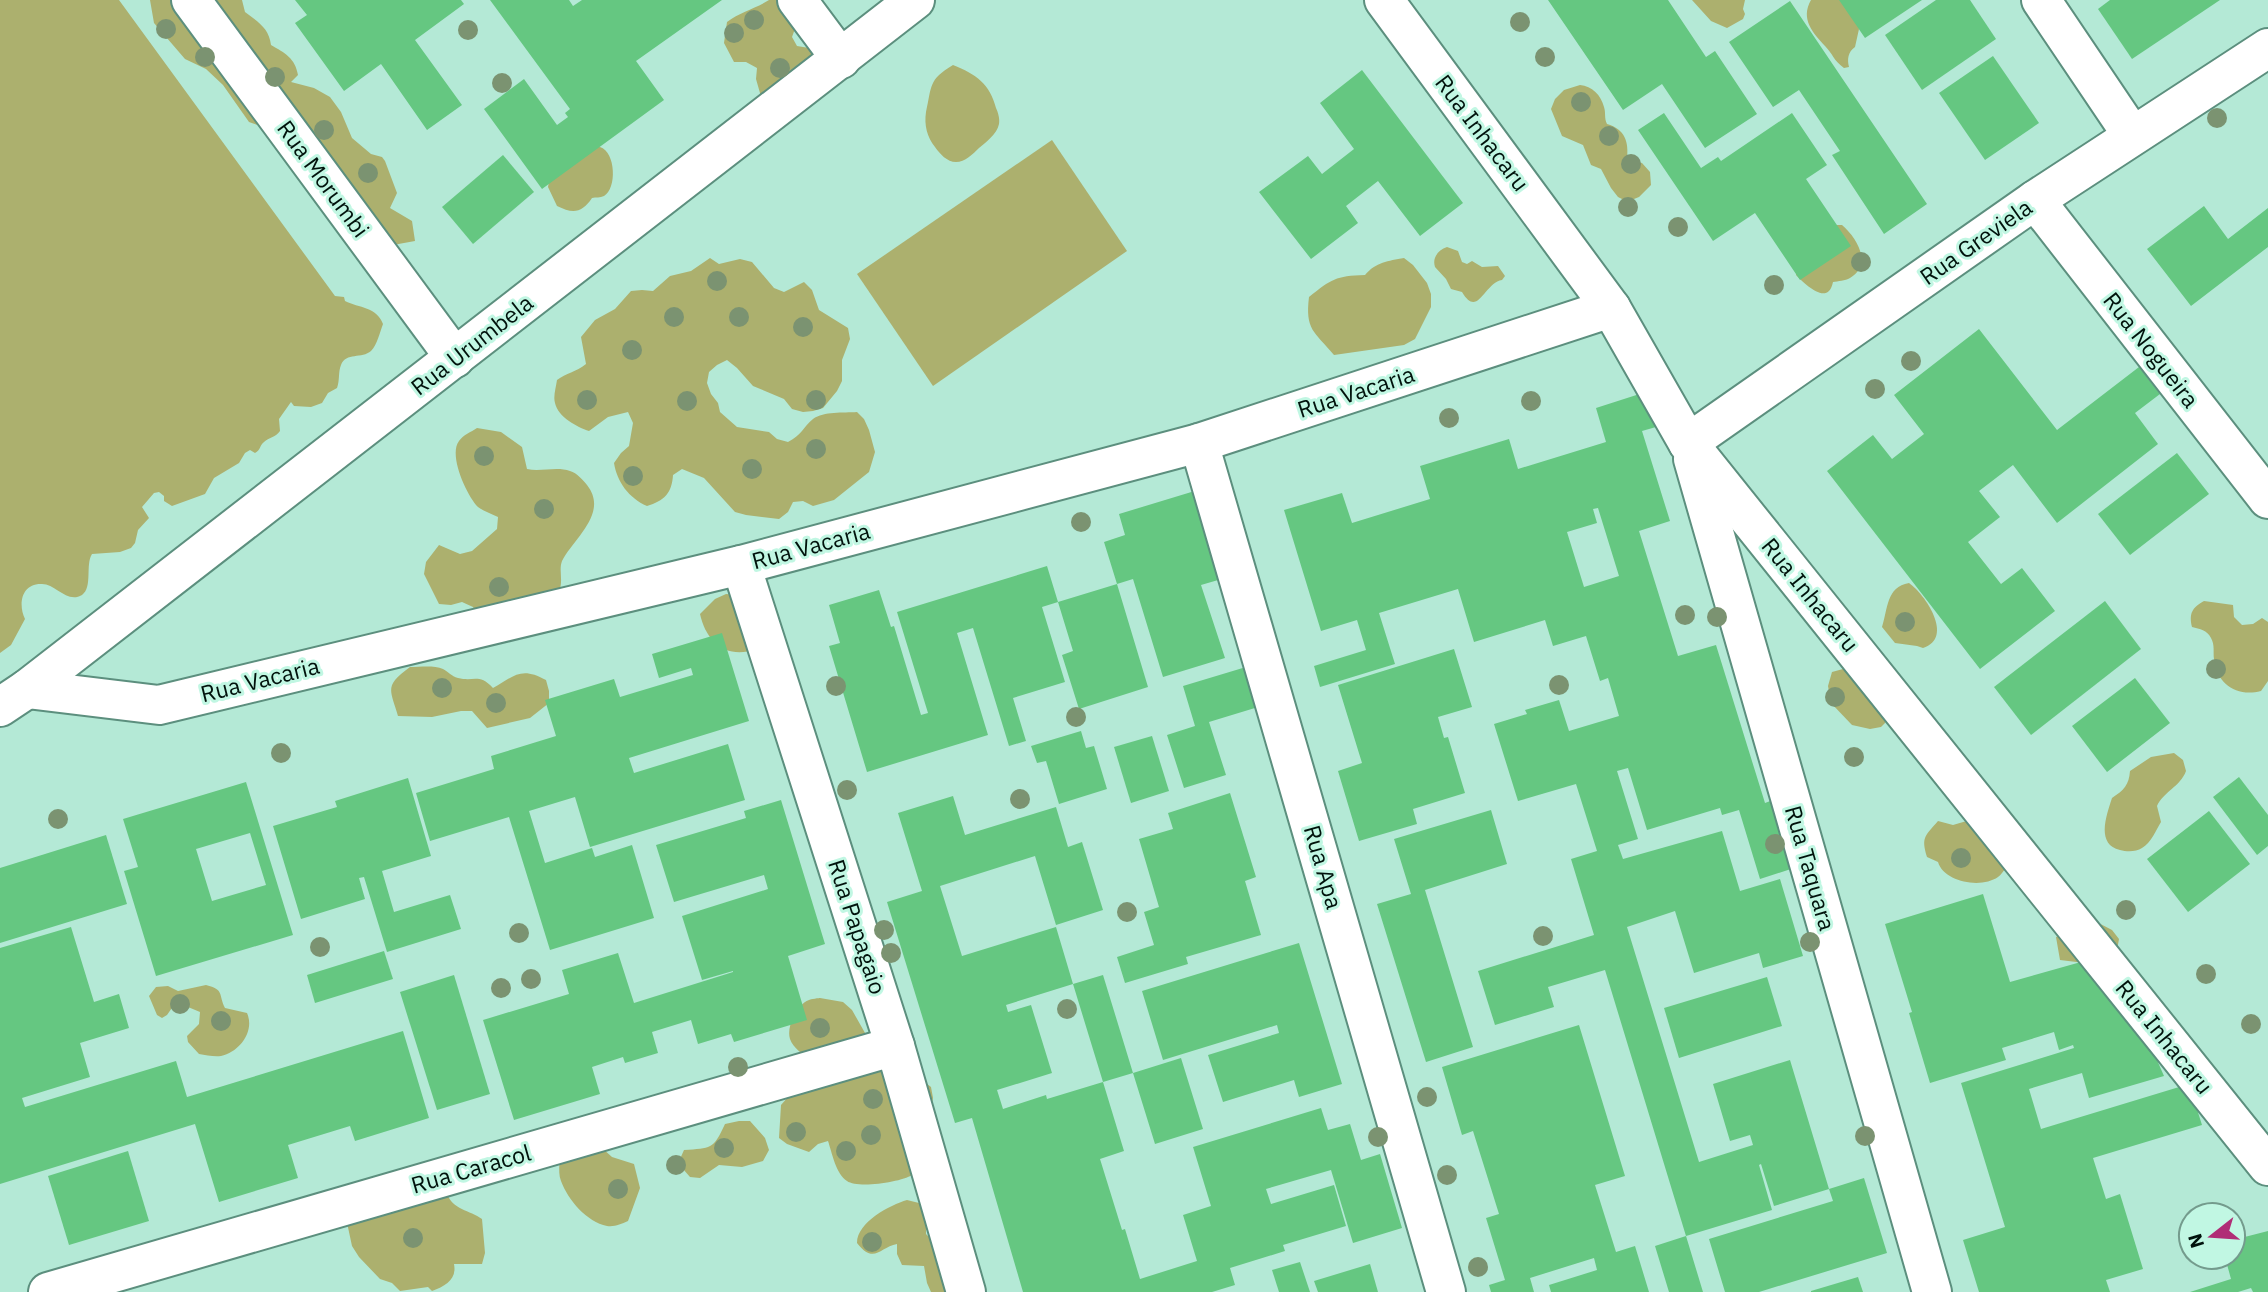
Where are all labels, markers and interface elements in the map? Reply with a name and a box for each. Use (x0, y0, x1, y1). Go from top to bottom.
street label: Rua Inhacaru (1429, 68, 1536, 197)
street label: Rua Morumbi (271, 114, 376, 243)
street label: Rua Greviela (1913, 191, 2037, 291)
street label: Rua Nogueira (2097, 285, 2206, 413)
street label: Rua Urumbela (404, 287, 539, 401)
street label: Rua Vacaria (1293, 358, 1418, 424)
street label: Rua Vacaria (748, 515, 873, 575)
street label: Rua Inhacaru (1756, 531, 1866, 658)
street label: Rua Vacaria (197, 650, 322, 708)
street label: Rua Taquara (1779, 802, 1843, 934)
street label: Rua Apa (1298, 821, 1350, 912)
street label: Rua Papagaio (822, 855, 894, 998)
street label: Rua Inhacaru (2110, 973, 2220, 1100)
street label: Rua Caracol (407, 1137, 534, 1199)
north arrow (2177, 1201, 2247, 1271)
text: N (2182, 1231, 2209, 1251)

